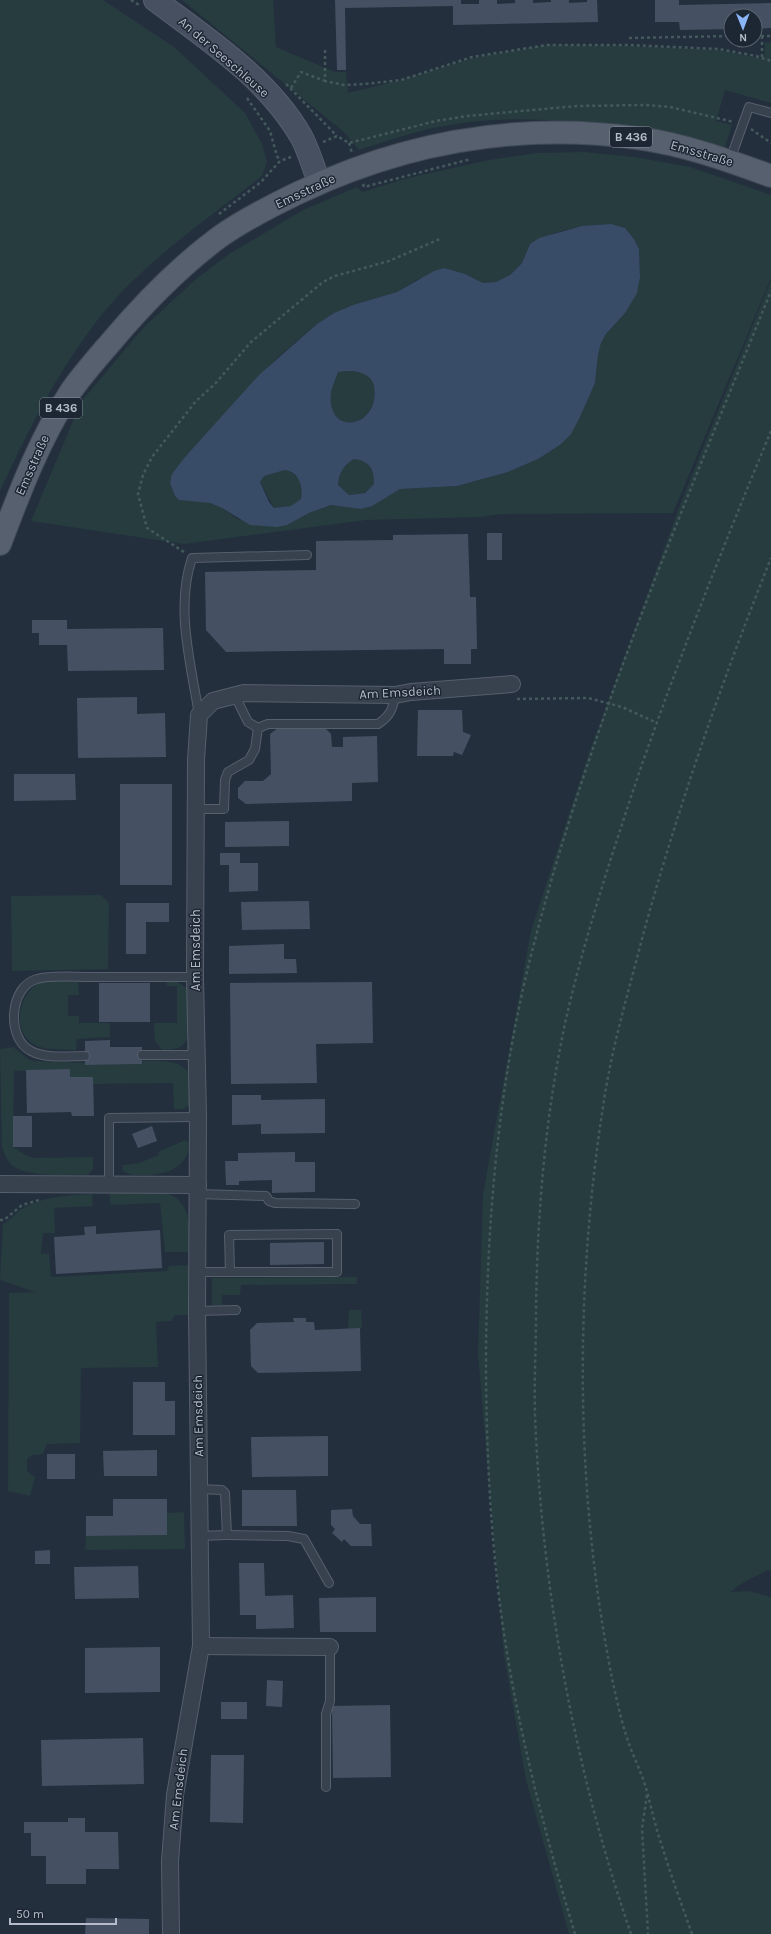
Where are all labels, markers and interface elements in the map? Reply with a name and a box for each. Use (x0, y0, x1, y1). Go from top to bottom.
north arrow (723, 8, 763, 48)
street label: An der Seeschleuse (176, 14, 273, 101)
text: N (739, 31, 747, 44)
road number: B 436 (610, 127, 652, 147)
street label: Emsstraße (669, 137, 735, 169)
street label: Emsstraße (273, 170, 338, 211)
road number: B 436 (40, 398, 82, 418)
street label: Emsstraße (12, 432, 52, 498)
street label: Am Emsdeich (359, 682, 441, 702)
street label: Am Emsdeich (188, 909, 203, 991)
street label: Am Emsdeich (190, 1375, 206, 1457)
street label: Am Emsdeich (166, 1747, 190, 1831)
scale bar (10, 1900, 116, 1926)
text: 50 m (16, 1907, 44, 1921)

